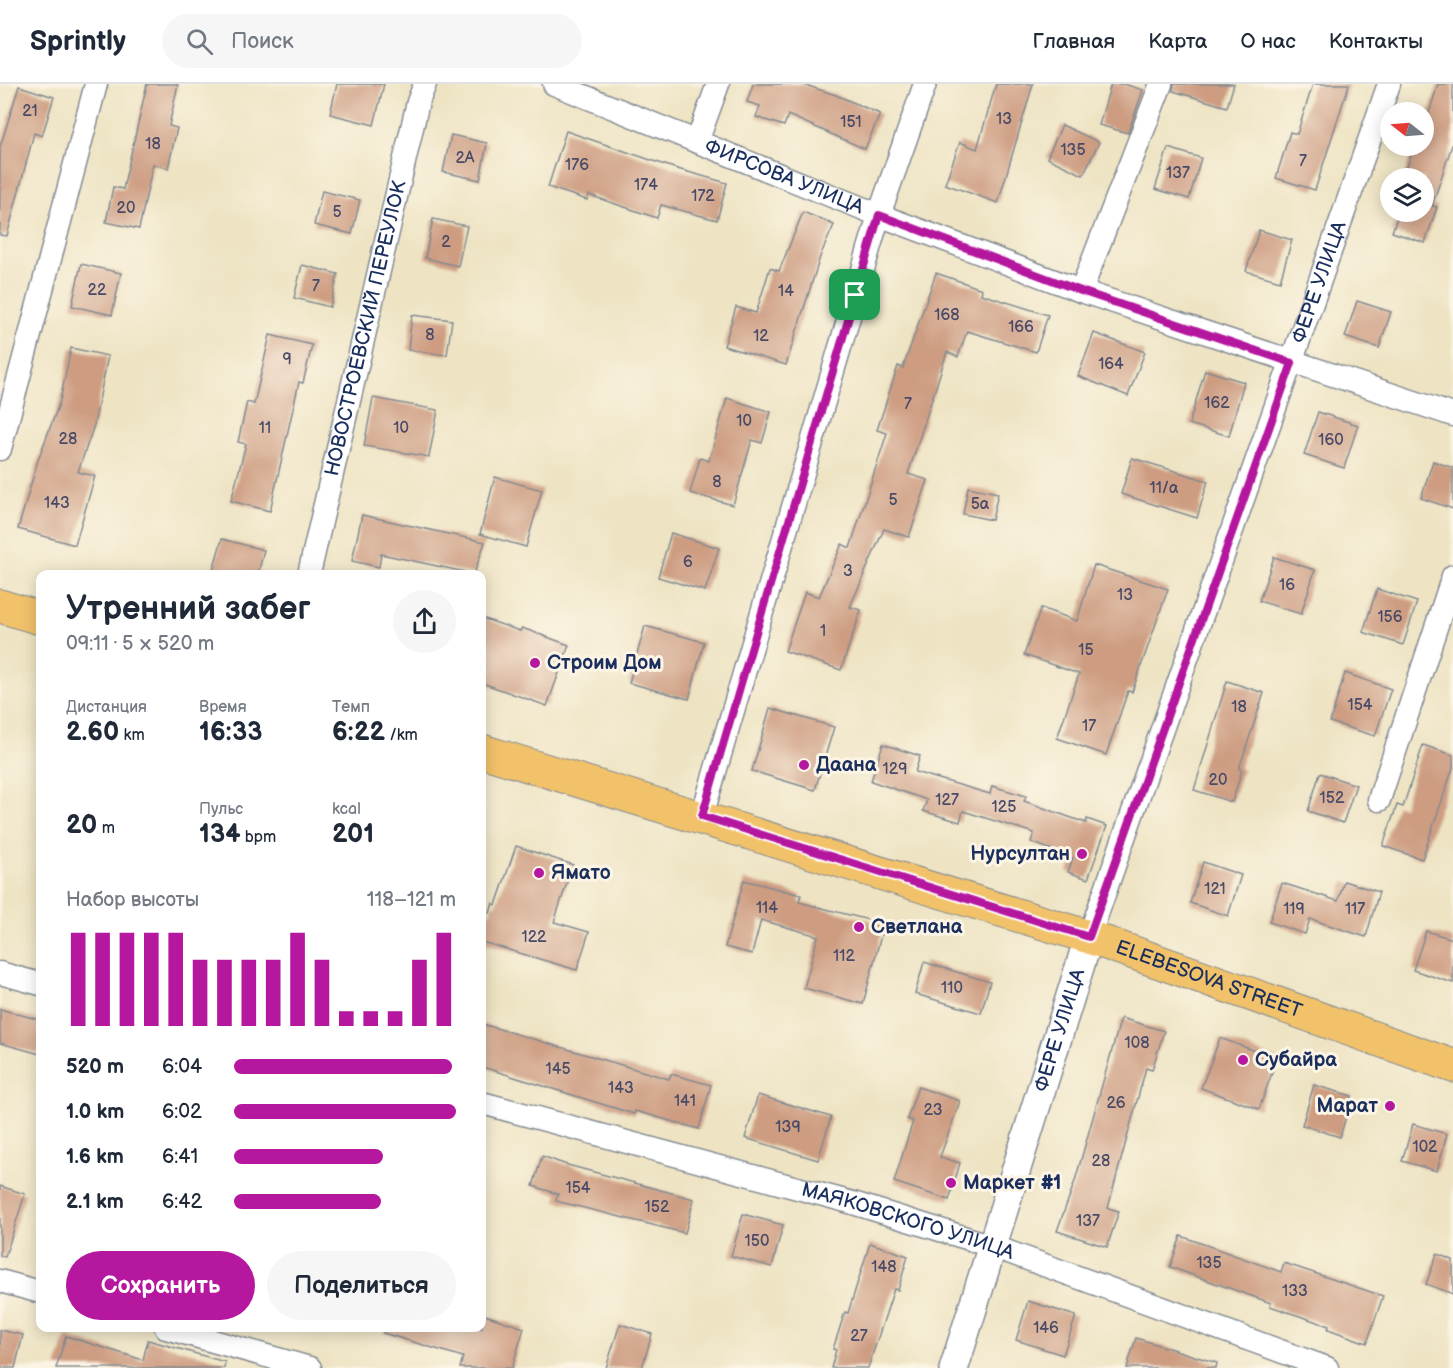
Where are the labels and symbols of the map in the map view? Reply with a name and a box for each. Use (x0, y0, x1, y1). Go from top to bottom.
house number: 21 (22, 102, 38, 121)
north arrow (1380, 102, 1434, 156)
house number: 13 (996, 110, 1012, 129)
house number: 151 (840, 113, 862, 132)
street label: ФИРСОВА УЛИЦА (701, 134, 868, 220)
house number: 18 (145, 135, 161, 154)
house number: 135 (1060, 141, 1086, 160)
house number: 2А (455, 149, 475, 168)
house number: 7 (1299, 152, 1307, 171)
house number: 176 (565, 156, 589, 175)
house number: 137 (1166, 164, 1190, 183)
house number: 174 (634, 176, 658, 195)
street label: НОВОСТРОЕВСКИЙ ПЕРЕУЛОК (320, 178, 411, 478)
house number: 172 (691, 187, 715, 206)
house number: 20 (117, 199, 135, 218)
house number: 5 (332, 203, 342, 222)
street label: ФЕРЕ УЛИЦА (1287, 217, 1352, 347)
house number: 2 (441, 233, 451, 252)
pin (829, 269, 880, 320)
house number: 7 (312, 277, 320, 296)
house number: 22 (88, 281, 107, 300)
house number: 14 (778, 282, 794, 301)
house number: 168 (934, 306, 960, 325)
house number: 166 (1008, 318, 1034, 337)
house number: 8 (425, 326, 435, 345)
house number: 12 (753, 327, 769, 346)
house number: 9 (282, 350, 292, 369)
house number: 164 (1098, 355, 1124, 374)
house number: 162 (1204, 394, 1230, 413)
house number: 7 (904, 395, 912, 414)
house number: 10 (736, 412, 752, 431)
house number: 11 (259, 419, 271, 438)
house number: 10 (393, 419, 409, 438)
house number: 28 (59, 430, 77, 449)
house number: 160 (1318, 431, 1344, 450)
house number: 8 (712, 473, 722, 492)
house number: 11/а (1149, 479, 1179, 498)
house number: 5 (888, 491, 898, 510)
house number: 143 (44, 494, 70, 513)
house number: 5а (971, 495, 990, 514)
house number: 6 (683, 553, 693, 572)
house number: 3 (843, 562, 853, 581)
house number: 16 (1279, 576, 1295, 595)
house number: 13 (1117, 586, 1133, 605)
house number: 156 (1377, 608, 1403, 627)
house number: 1 (820, 622, 826, 641)
house number: 15 (1078, 641, 1094, 660)
place label: Строим Дом (547, 651, 662, 675)
marker: Строим Дом (528, 656, 542, 670)
house number: 154 (1347, 696, 1373, 715)
house number: 18 (1231, 698, 1247, 717)
house number: 17 (1082, 717, 1096, 736)
place label: Даана (816, 753, 877, 777)
marker: Даана (797, 758, 811, 772)
house number: 129 (883, 760, 907, 779)
house number: 20 (1209, 771, 1227, 790)
house number: 152 (1320, 789, 1345, 808)
house number: 127 (935, 791, 959, 810)
house number: 125 (992, 798, 1016, 817)
place label: Нурсултан (970, 842, 1070, 866)
marker: Нурсултан (1075, 847, 1089, 861)
place label: Ямато (551, 861, 611, 885)
marker: Ямато (532, 866, 546, 880)
house number: 121 (1204, 880, 1226, 899)
house number: 114 (756, 899, 778, 918)
house number: 119 (1283, 900, 1305, 919)
house number: 117 (1345, 900, 1365, 919)
place label: Светлана (871, 915, 963, 939)
marker: Светлана (852, 920, 866, 934)
house number: 122 (521, 928, 547, 947)
street label: ELEBESOVA STREET (1112, 935, 1305, 1024)
house number: 112 (833, 947, 855, 966)
street label: ФЕРЕ УЛИЦА (1029, 965, 1091, 1095)
house number: 110 (941, 979, 963, 998)
house number: 108 (1125, 1034, 1149, 1053)
place label: Субайра (1255, 1048, 1337, 1072)
marker: Субайра (1236, 1053, 1250, 1067)
house number: 145 (545, 1060, 571, 1079)
house number: 143 (608, 1079, 634, 1098)
house number: 141 (674, 1092, 696, 1111)
house number: 26 (1106, 1094, 1126, 1113)
place label: Марат (1317, 1094, 1378, 1118)
marker: Марат (1383, 1099, 1397, 1113)
house number: 23 (924, 1101, 943, 1120)
house number: 139 (775, 1118, 801, 1137)
house number: 102 (1412, 1138, 1438, 1157)
house number: 28 (1092, 1152, 1110, 1171)
place label: Маркет #1 (963, 1171, 1061, 1195)
marker: Маркет #1 (944, 1176, 958, 1190)
street label: МАЯКОВСКОГО УЛИЦА (799, 1178, 1018, 1265)
house number: 154 (565, 1179, 591, 1198)
house number: 152 (645, 1198, 670, 1217)
house number: 137 (1076, 1212, 1100, 1231)
house number: 150 (745, 1232, 769, 1251)
house number: 135 (1196, 1254, 1222, 1273)
house number: 148 (871, 1258, 897, 1277)
house number: 133 (1282, 1282, 1308, 1301)
house number: 146 (1033, 1319, 1059, 1338)
house number: 27 (850, 1327, 868, 1346)

